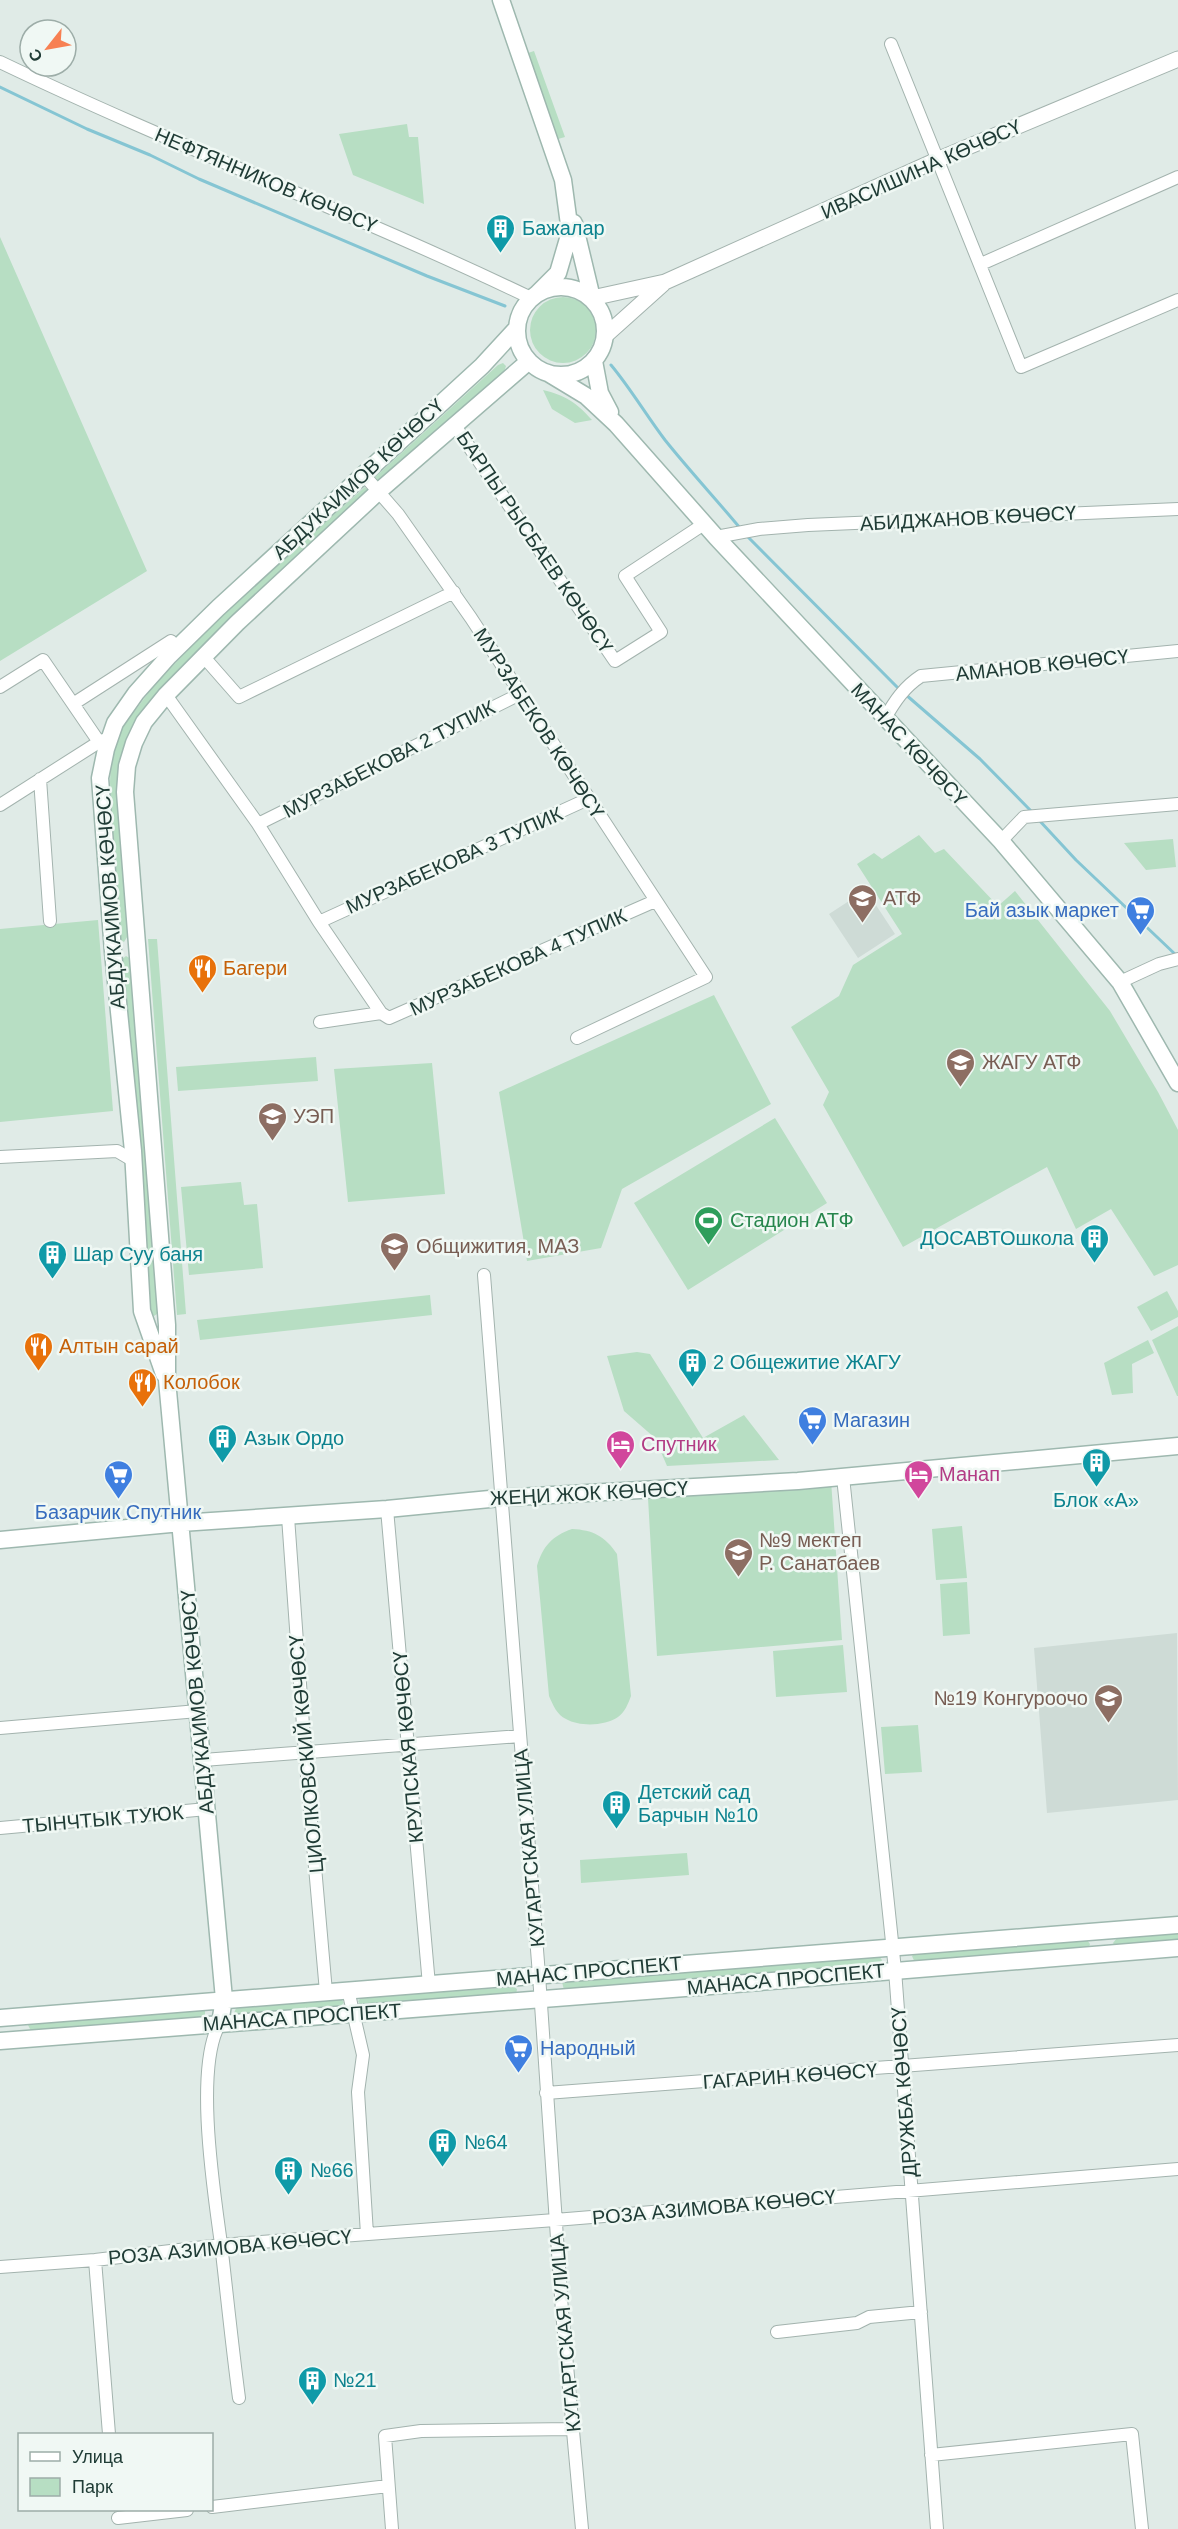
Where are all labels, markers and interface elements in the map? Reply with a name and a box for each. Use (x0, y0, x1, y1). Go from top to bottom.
north arrow (18, 18, 78, 78)
text: С (25, 46, 46, 65)
street label: ИВАСИШИНА КӨЧӨСҮ (818, 115, 1024, 223)
street label: НЕФТЯННИКОВ КӨЧӨСҮ (152, 123, 380, 237)
building icon: Бажалар (485, 212, 517, 254)
place label: Бажалар (522, 217, 605, 239)
street label: АБДУКАИМОВ КӨЧӨСҮ (268, 394, 448, 564)
street label: БАРПЫ РЫСБАЕВ КӨЧӨСҮ (453, 427, 617, 657)
street label: АБИДЖАНОВ КӨЧӨСҮ (859, 501, 1077, 535)
street label: МУРЗАБЕКОВ КӨЧӨСҮ (469, 624, 609, 822)
street label: АМАНОВ КӨЧӨСҮ (954, 645, 1130, 685)
street label: МАНАС КӨЧӨСҮ (847, 678, 971, 810)
street label: МУРЗАБЕКОВА 2 ТУПИК (279, 696, 499, 822)
street label: АБДУКАИМОВ КӨЧӨСҮ (91, 784, 129, 1010)
street label: МУРЗАБЕКОВА 3 ТУПИК (342, 802, 566, 918)
school or university icon: АТФ (846, 882, 878, 924)
place label: АТФ (883, 887, 922, 909)
supermarket icon: Бай азык маркет (1124, 894, 1156, 936)
place label: Бай азык маркет (965, 899, 1119, 921)
street label: МУРЗАБЕКОВА 4 ТУПИК (406, 904, 630, 1020)
restaurant icon: Багери (186, 952, 218, 994)
place label: Багери (223, 957, 288, 979)
school or university icon: ЖАГУ АТФ (945, 1046, 977, 1088)
place label: ЖАГУ АТФ (982, 1051, 1081, 1073)
school or university icon: УЭП (256, 1100, 288, 1142)
place label: УЭП (293, 1105, 334, 1127)
sports icon: Стадион АТФ (693, 1204, 725, 1246)
place label: Стадион АТФ (730, 1209, 854, 1231)
building icon: ДОСАВТОшкола (1079, 1222, 1111, 1264)
place label: ДОСАВТОшкола (920, 1227, 1075, 1249)
school or university icon: Общижития, МАЗ (379, 1230, 411, 1272)
place label: Общижития, МАЗ (416, 1235, 579, 1257)
building icon: Шар Суу баня (36, 1238, 68, 1280)
place label: Шар Суу баня (73, 1243, 203, 1265)
restaurant icon: Алтын сарай (22, 1330, 54, 1372)
place label: Алтын сарай (59, 1335, 179, 1357)
building icon: 2 Общежитие ЖАГУ (676, 1346, 708, 1388)
place label: 2 Общежитие ЖАГУ (713, 1351, 901, 1373)
restaurant icon: Колобок (126, 1366, 158, 1408)
place label: Колобок (163, 1371, 240, 1393)
supermarket icon: Магазин (796, 1404, 828, 1446)
place label: Магазин (833, 1409, 910, 1431)
building icon: Азык Ордо (207, 1422, 239, 1464)
place label: Азык Ордо (244, 1427, 344, 1449)
hotel icon: Спутник (604, 1428, 636, 1470)
place label: Спутник (641, 1433, 717, 1455)
building icon: Блок «А» (1080, 1446, 1112, 1488)
supermarket icon: Базарчик Спутник (102, 1458, 134, 1500)
hotel icon: Манап (902, 1458, 934, 1500)
place label: Манап (939, 1463, 1000, 1485)
street label: ЖЕҢИ ЖОК КӨЧӨСҮ (489, 1477, 689, 1509)
place label: Блок «А» (1053, 1489, 1139, 1511)
place label: Базарчик Спутник (35, 1501, 201, 1523)
place label: №9 мектеп Р. Санатбаев (759, 1529, 880, 1574)
school or university icon: №9 мектеп Р. Санатбаев (722, 1536, 754, 1578)
street label: АБДУКАИМОВ КӨЧӨСҮ (176, 1589, 218, 1815)
street label: ЦИОЛКОВСКИЙ КӨЧӨСҮ (284, 1634, 327, 1874)
street label: КРУПСКАЯ КӨЧӨСҮ (389, 1650, 427, 1844)
school or university icon: №19 Конгуроочо (1093, 1682, 1125, 1724)
place label: №19 Конгуроочо (933, 1687, 1088, 1709)
street label: КУГАРТСКАЯ УЛИЦА (509, 1747, 549, 1948)
place label: Детский сад Барчын №10 (638, 1781, 758, 1826)
building icon: Детский сад Барчын №10 (601, 1788, 633, 1830)
street label: ТЫНЧТЫК ТУЮК (22, 1801, 185, 1837)
street label: МАНАС ПРОСПЕКТ (495, 1952, 683, 1990)
street label: МАНАСА ПРОСПЕКТ (686, 1959, 886, 1999)
street label: МАНАСА ПРОСПЕКТ (202, 1999, 402, 2035)
street label: ДРУЖБА КӨЧӨСҮ (887, 2006, 921, 2178)
supermarket icon: Народный (503, 2032, 535, 2074)
place label: Народный (540, 2037, 636, 2059)
street label: ГАГАРИН КӨЧӨСҮ (702, 2059, 878, 2093)
building icon: №64 (427, 2126, 459, 2168)
place label: №64 (464, 2131, 508, 2153)
building icon: №66 (273, 2154, 305, 2196)
place label: №66 (310, 2159, 354, 2181)
street label: РОЗА АЗИМОВА КӨЧӨСҮ (591, 2185, 837, 2229)
street label: РОЗА АЗИМОВА КӨЧӨСҮ (107, 2225, 353, 2269)
street label: КУГАРТСКАЯ УЛИЦА (545, 2232, 585, 2433)
building icon: №21 (296, 2364, 328, 2406)
place label: №21 (333, 2369, 377, 2391)
legend (18, 2433, 213, 2511)
text: Улица (72, 2447, 124, 2467)
text: Парк (72, 2477, 113, 2497)

